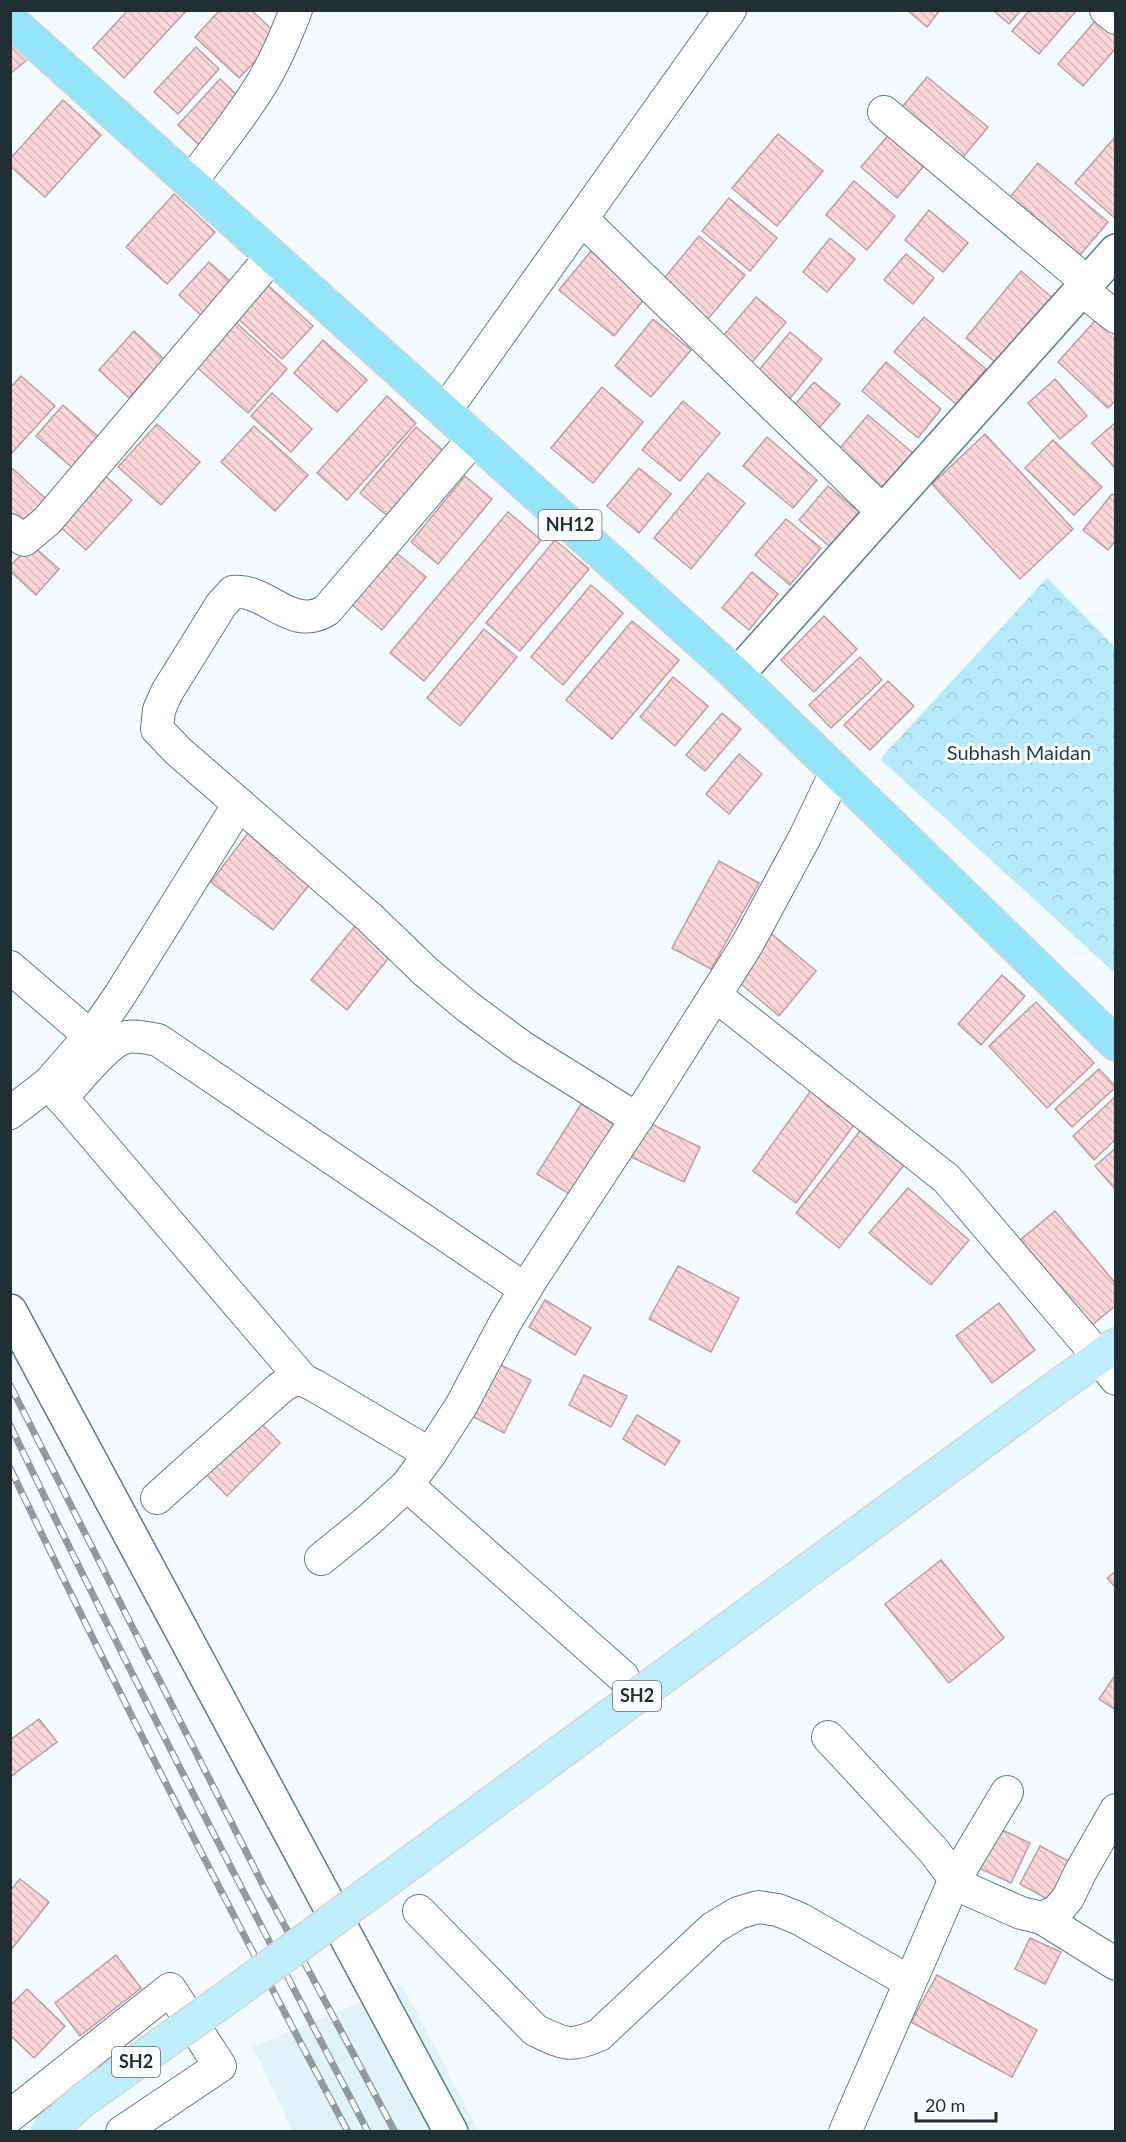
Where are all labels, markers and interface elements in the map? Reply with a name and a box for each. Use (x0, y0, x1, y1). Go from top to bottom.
road number: NH12 (538, 510, 602, 540)
park label: Subhash Maidan (947, 740, 1091, 764)
road number: SH2 (613, 1681, 661, 1711)
road number: SH2 (112, 2047, 160, 2077)
scale bar (916, 2085, 996, 2123)
text: 20 m (925, 2094, 965, 2116)

